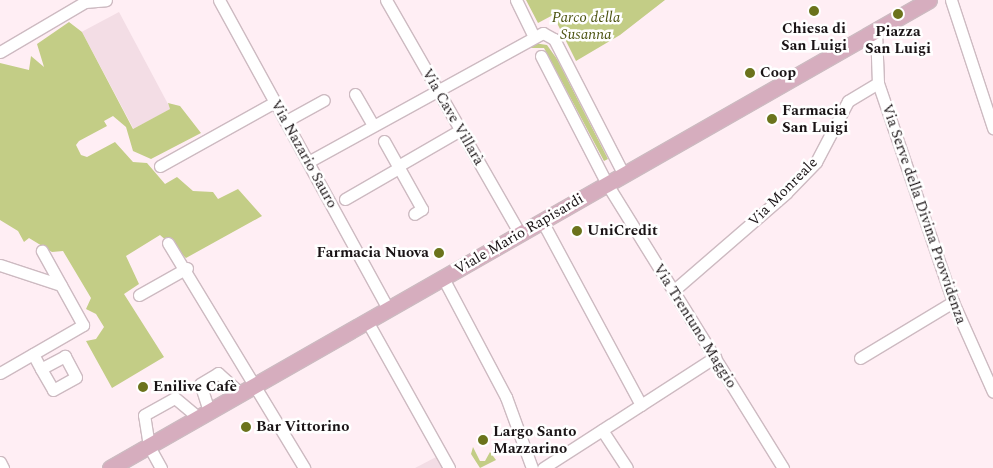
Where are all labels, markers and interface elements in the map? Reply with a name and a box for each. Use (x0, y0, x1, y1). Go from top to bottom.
marker: Chiesa di San Luigi (808, 5, 820, 17)
park label: Parco della Susanna (552, 8, 620, 43)
marker: Piazza San Luigi (892, 8, 904, 20)
place label: Chiesa di San Luigi (781, 19, 847, 54)
place label: Piazza San Luigi (865, 22, 931, 57)
place label: Coop (760, 64, 796, 82)
street label: Via Cave Villarà (418, 65, 488, 169)
marker: Coop (744, 67, 756, 79)
street label: Via Nazario Sauro (267, 97, 341, 211)
place label: Farmacia San Luigi (782, 101, 848, 136)
street label: Via Serve della Divina Provvidenza (878, 102, 970, 326)
marker: Farmacia San Luigi (766, 113, 778, 125)
street label: Via Monreale (745, 154, 821, 230)
street label: Viale Mario Rapisardi (451, 190, 587, 278)
place label: UniCredit (587, 222, 658, 240)
marker: UniCredit (571, 225, 583, 237)
place label: Farmacia Nuova (317, 244, 429, 262)
marker: Farmacia Nuova (433, 247, 445, 259)
street label: Via Trentuno Maggio (649, 260, 741, 392)
place label: Enilive Cafè (153, 378, 237, 396)
marker: Enilive Cafè (137, 381, 149, 393)
place label: Bar Vittorino (256, 418, 349, 436)
marker: Bar Vittorino (240, 421, 252, 433)
place label: Largo Santo Mazzarino (493, 422, 576, 457)
marker: Largo Santo Mazzarino (477, 434, 489, 446)

